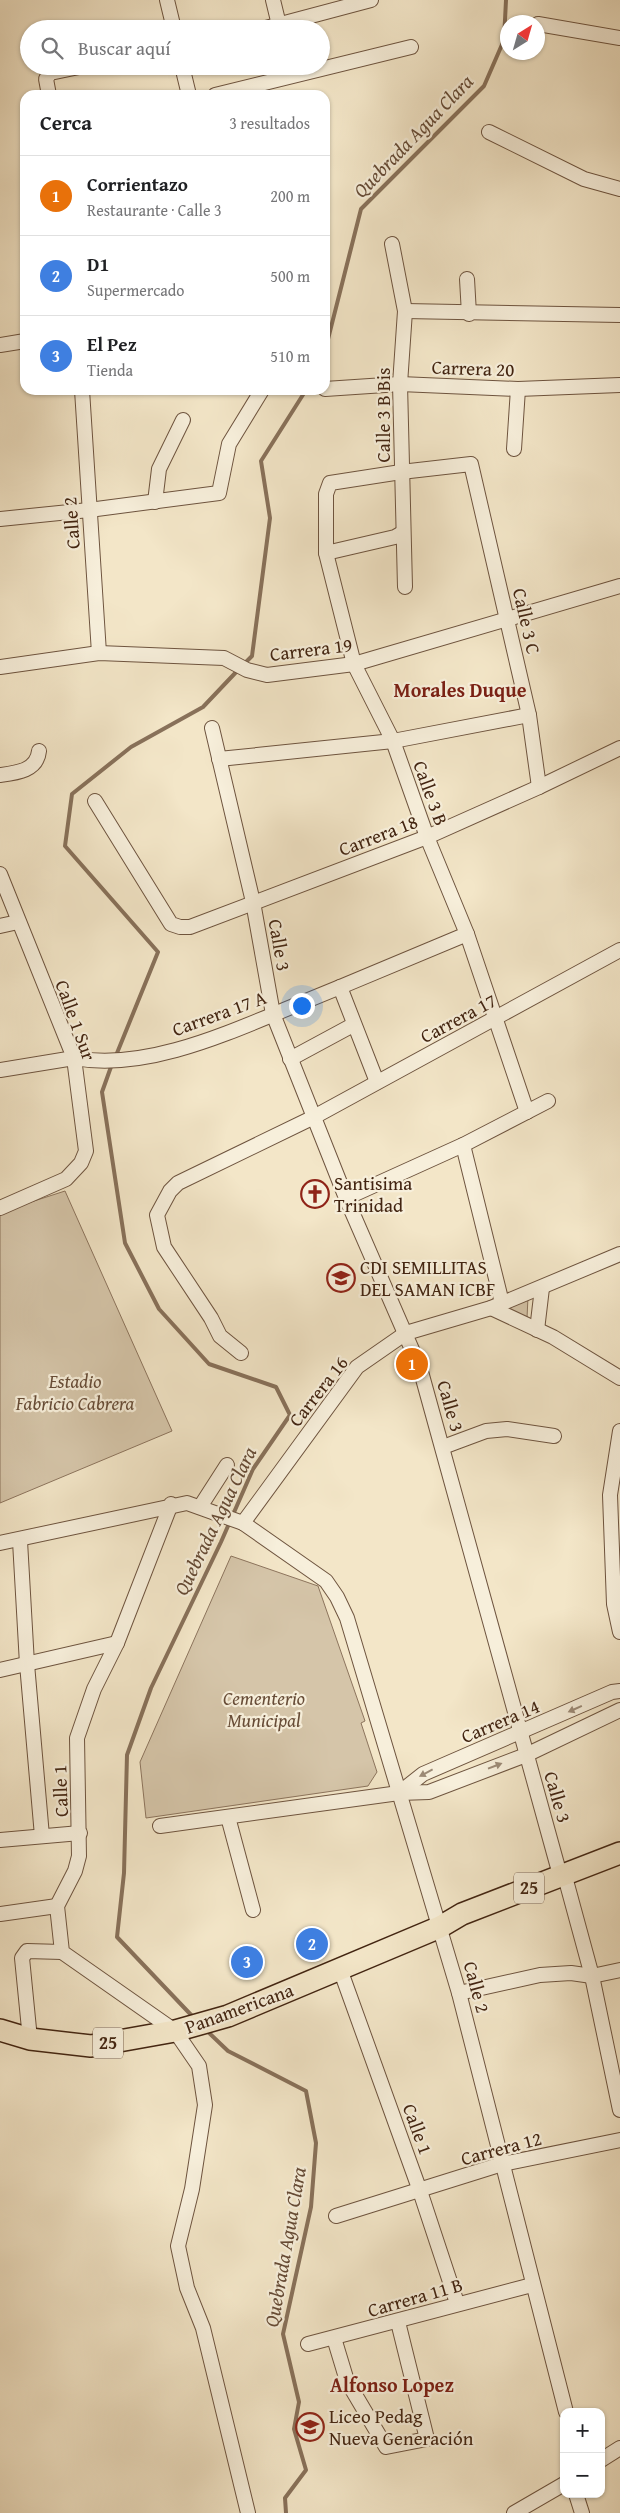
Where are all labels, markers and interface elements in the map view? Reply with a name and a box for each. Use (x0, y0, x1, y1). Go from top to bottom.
north arrow (500, 15, 545, 60)
search box (20, 20, 330, 75)
icon: search (38, 34, 66, 62)
text: Buscar aquí (78, 34, 171, 62)
water label: Quebrada Agua Clara (346, 67, 480, 204)
text: Cerca (40, 107, 92, 138)
text: 3 resultados (229, 111, 310, 135)
text: Corrientazo (87, 170, 188, 198)
text: 1 (52, 184, 60, 208)
text: 200 m (270, 184, 310, 208)
text: Restaurante · Calle 3 (87, 198, 222, 222)
text: D1 (87, 250, 109, 278)
text: 2 (52, 264, 60, 288)
text: 500 m (270, 264, 310, 288)
text: Supermercado (87, 278, 185, 302)
text: El Pez (87, 330, 137, 358)
text: 3 (52, 344, 60, 368)
text: 510 m (270, 344, 310, 368)
street label: Carrera 20 (431, 353, 515, 383)
text: Tienda (87, 358, 133, 382)
street label: Calle 3 B Bis (369, 367, 397, 463)
street label: Calle 2 (55, 496, 87, 550)
street label: Calle 3 C (506, 585, 548, 657)
street label: Carrera 19 (268, 630, 354, 668)
district label: Morales Duque (393, 675, 527, 704)
street label: Calle 3 B (406, 757, 456, 829)
street label: Carrera 18 (334, 807, 422, 863)
street label: Calle 3 (262, 917, 298, 973)
street label: Calle 1 Sur (49, 976, 104, 1064)
street label: Carrera 17 A (168, 983, 270, 1043)
street label: Carrera 17 (415, 986, 501, 1050)
your location (289, 993, 315, 1019)
place label: Santisima Trinidad (334, 1169, 412, 1219)
church icon: Santisima Trinidad (300, 1179, 330, 1209)
place label: CDI SEMILLITAS DEL SAMAN ICBF (360, 1253, 495, 1303)
school or university icon: CDI SEMILLITAS DEL SAMAN ICBF (326, 1263, 356, 1293)
pin: 1 (396, 1345, 428, 1383)
street label: Carrera 16 (282, 1350, 354, 1432)
park label: Estadio Fabricio Cabrera (15, 1367, 135, 1417)
street label: Calle 3 (430, 1377, 472, 1435)
water label: Quebrada Agua Clara (166, 1441, 263, 1600)
park label: Cementerio Municipal (223, 1684, 305, 1734)
street label: Carrera 14 (456, 1692, 544, 1750)
one-way arrow (568, 1705, 582, 1713)
one-way arrow (488, 1762, 502, 1770)
street label: Calle 1 (45, 1764, 75, 1818)
street label: Calle 3 (537, 1768, 579, 1826)
one-way arrow (419, 1769, 433, 1777)
road number: 25 (514, 1872, 544, 1904)
pin: 2 (296, 1925, 328, 1963)
pin: 3 (231, 1943, 263, 1981)
street label: Calle 2 (457, 1958, 497, 2016)
street label: Panamericana (181, 1975, 297, 2041)
road number: 25 (93, 2028, 123, 2058)
street label: Calle 1 (396, 2100, 440, 2158)
street label: Carrera 12 (457, 2124, 545, 2172)
water label: Quebrada Agua Clara (256, 2164, 313, 2329)
street label: Carrera 11 B (364, 2270, 466, 2324)
district label: Alfonso Lopez (330, 2370, 454, 2399)
place label: Liceo Pedag Nueva Generación (329, 2402, 474, 2452)
map controls (560, 2408, 605, 2498)
button: + (560, 2408, 605, 2453)
school or university icon: Liceo Pedag Nueva Generación (295, 2412, 325, 2442)
button: − (560, 2453, 605, 2498)

